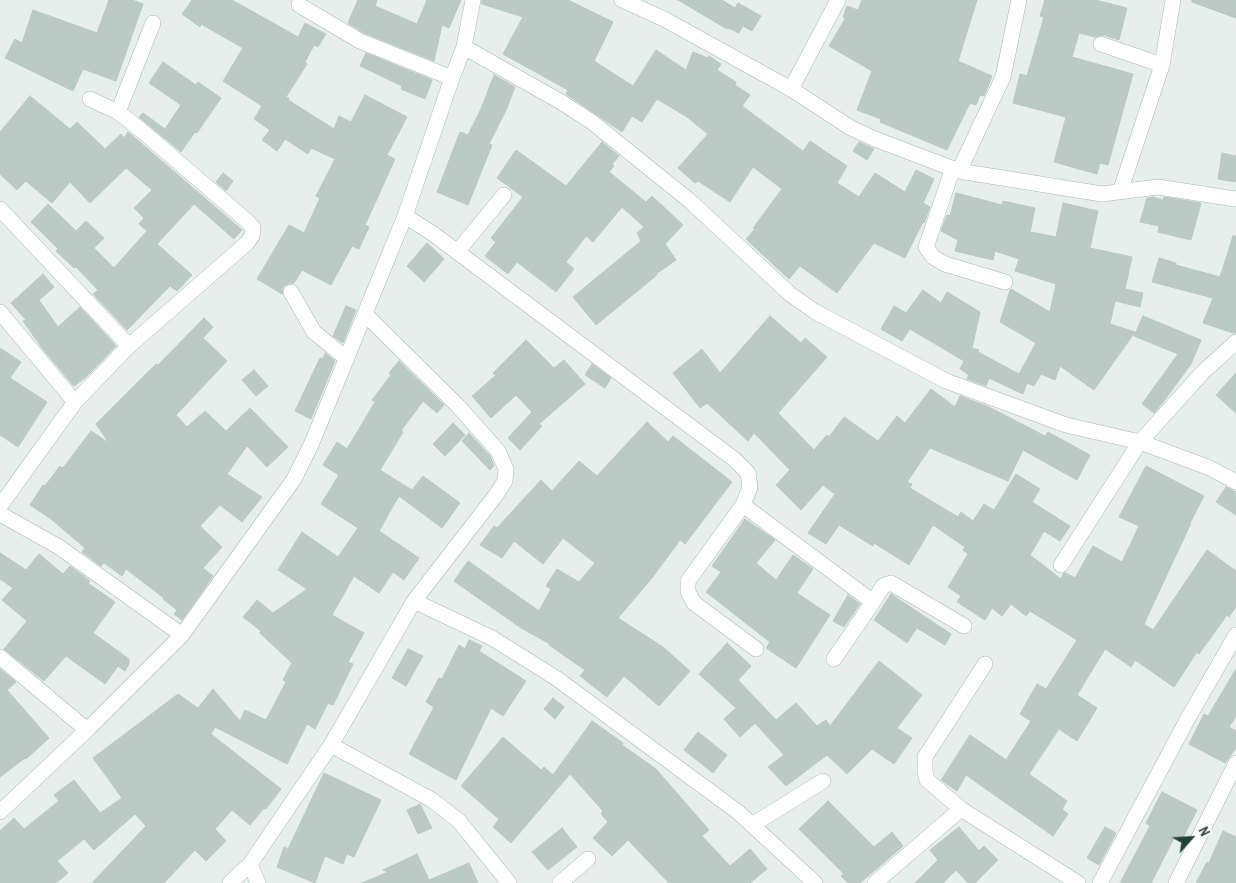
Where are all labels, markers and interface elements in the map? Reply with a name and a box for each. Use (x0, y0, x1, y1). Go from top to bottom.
north arrow (1166, 813, 1216, 863)
text: N (1195, 824, 1214, 839)

